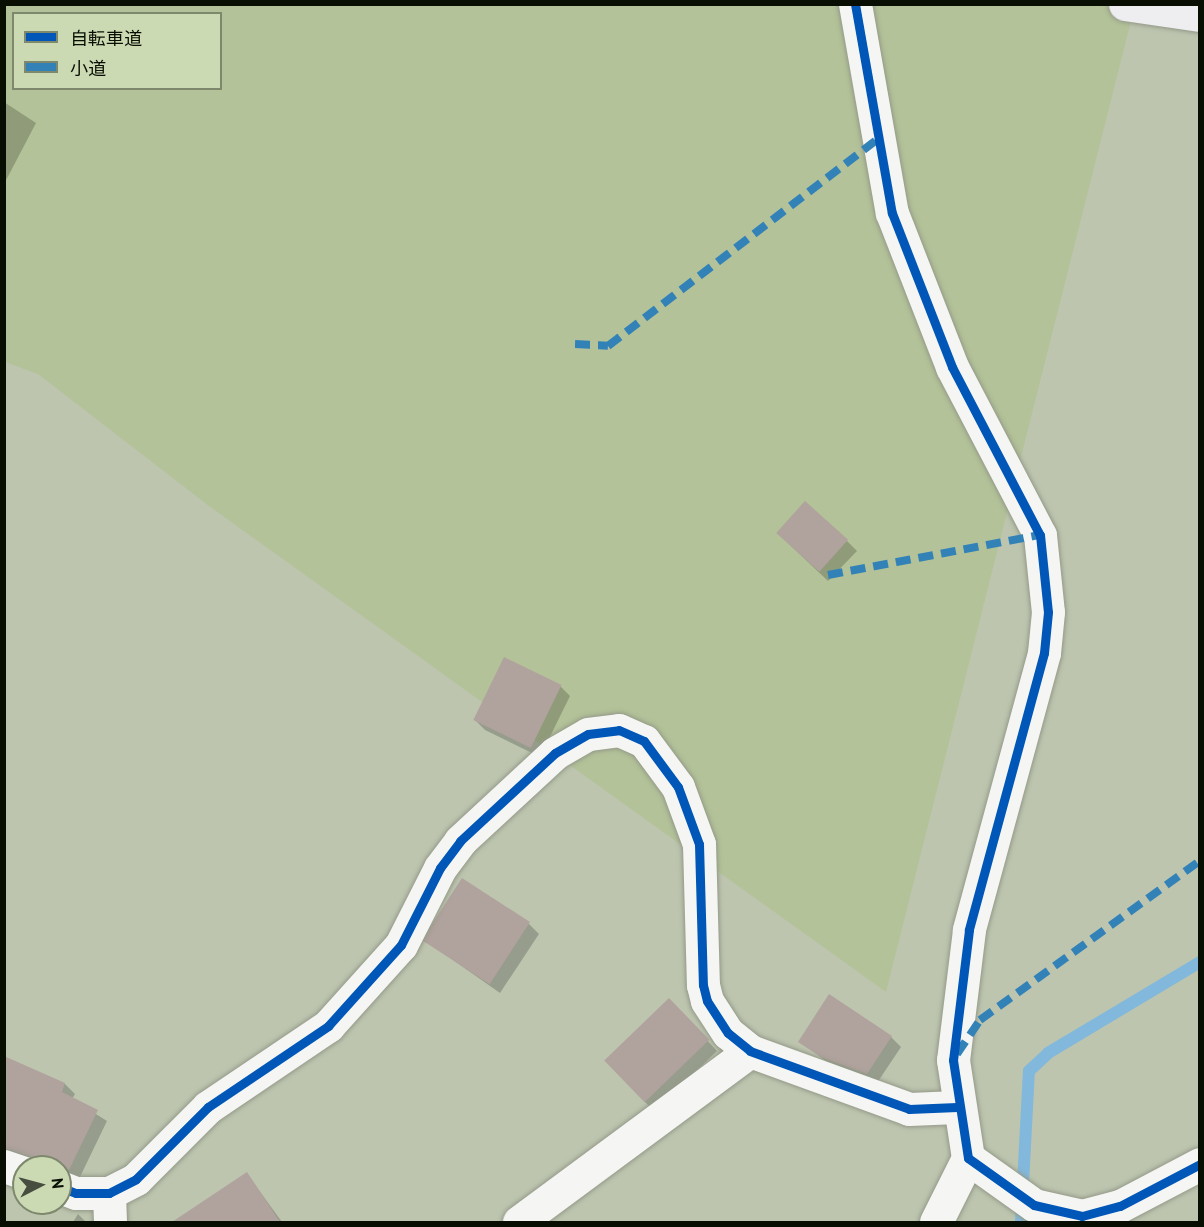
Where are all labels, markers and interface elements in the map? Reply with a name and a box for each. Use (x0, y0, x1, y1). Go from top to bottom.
legend (12, 12, 222, 90)
text: 自転車道 (70, 27, 142, 50)
text: 小道 (70, 57, 106, 80)
north arrow (12, 1155, 72, 1215)
text: N (47, 1177, 68, 1190)

